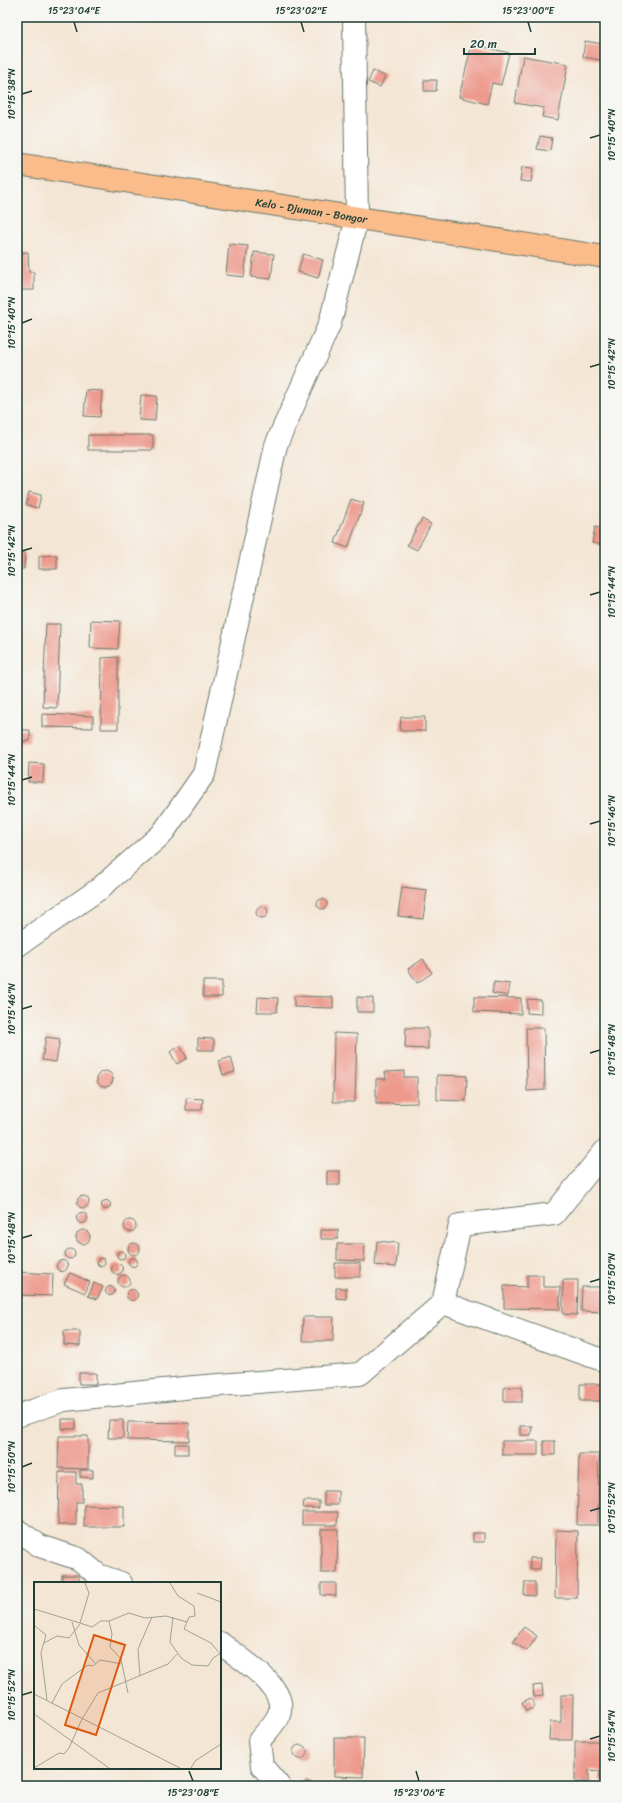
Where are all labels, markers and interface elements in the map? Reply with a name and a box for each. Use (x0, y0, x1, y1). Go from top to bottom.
text: 15°23'04"E (48, 2, 101, 20)
text: 15°23'02"E (275, 2, 328, 20)
text: 15°23'00"E (502, 2, 555, 20)
scale bar (464, 30, 535, 56)
text: 20 m (470, 33, 497, 55)
text: 10°15'38"N (3, 68, 21, 120)
text: 10°15'40"N (603, 109, 621, 161)
street label: Kelo - Djuman - Bongor (254, 192, 370, 229)
text: 10°15'40"N (3, 297, 21, 349)
text: 10°15'42"N (603, 338, 621, 390)
text: 10°15'42"N (3, 525, 21, 577)
text: 10°15'44"N (603, 566, 621, 618)
text: 10°15'44"N (3, 754, 21, 806)
text: 10°15'46"N (603, 795, 621, 847)
text: 10°15'46"N (3, 983, 21, 1035)
text: 10°15'48"N (603, 1024, 621, 1076)
text: 10°15'48"N (3, 1212, 21, 1264)
text: 10°15'50"N (603, 1253, 621, 1305)
text: 10°15'50"N (3, 1441, 21, 1493)
text: 10°15'52"N (603, 1482, 621, 1534)
inset map (34, 1582, 221, 1769)
text: 10°15'52"N (3, 1669, 21, 1721)
text: 10°15'54"N (603, 1710, 621, 1762)
text: 15°23'08"E (167, 1784, 220, 1802)
text: 15°23'06"E (393, 1784, 446, 1802)

